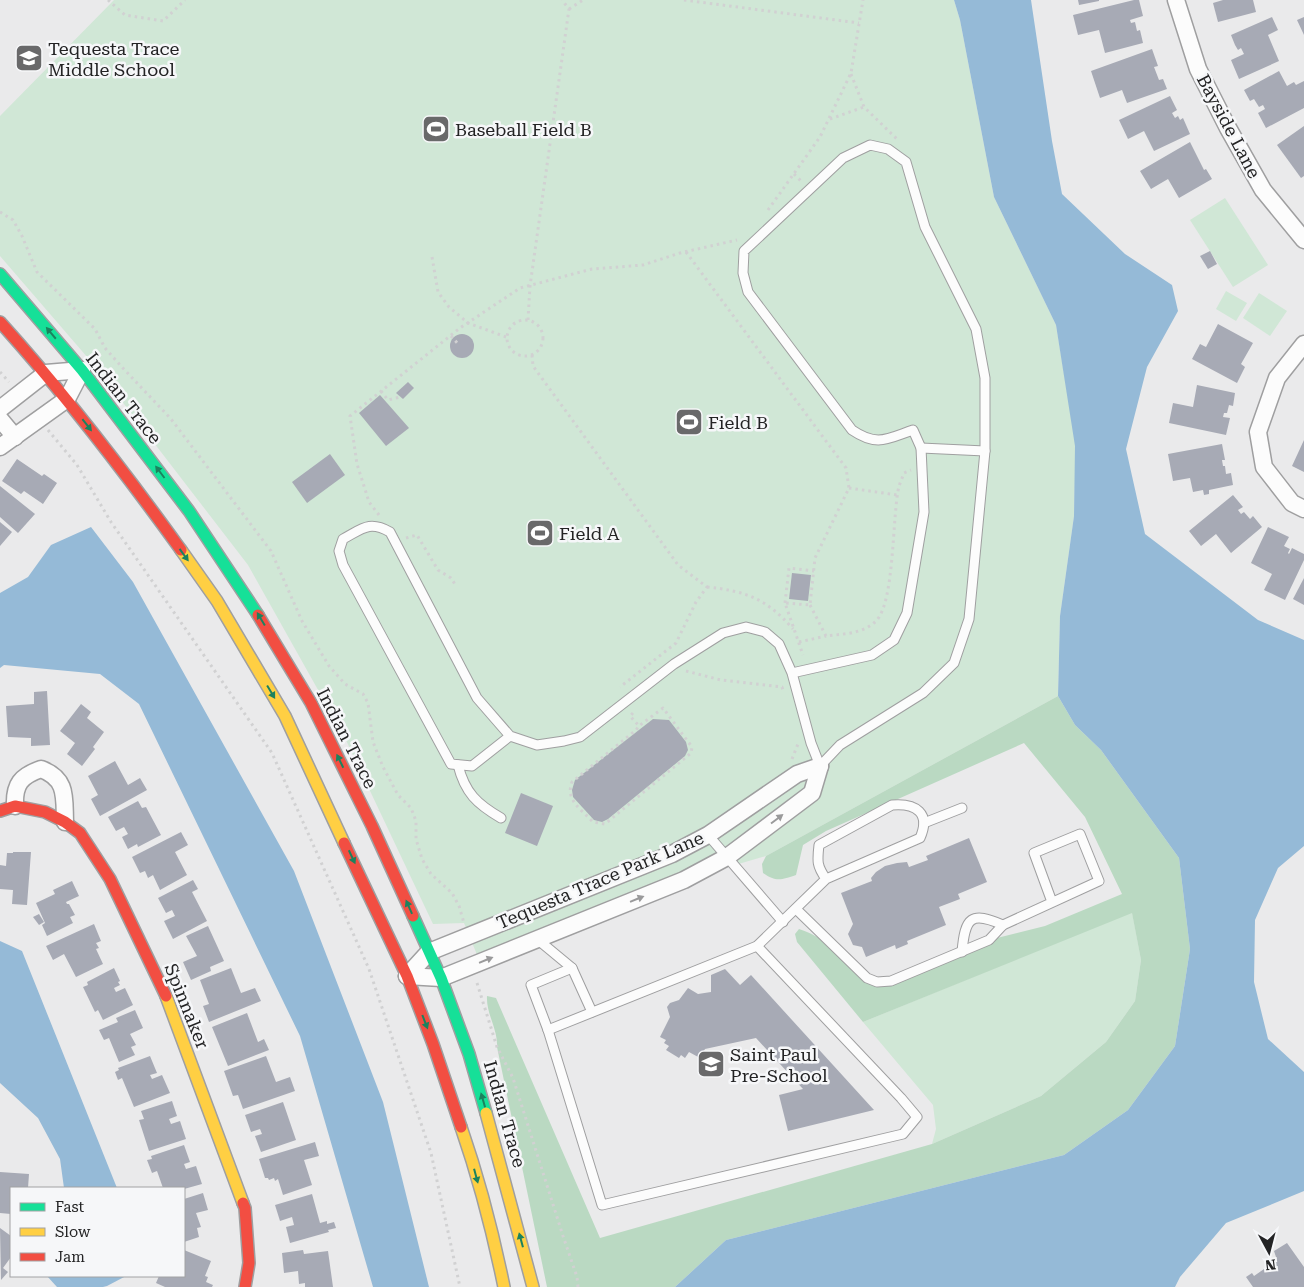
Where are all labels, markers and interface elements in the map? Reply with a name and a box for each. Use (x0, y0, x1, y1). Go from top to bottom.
place label: Tequesta Trace Middle School (48, 38, 180, 80)
school or university icon: Tequesta Trace Middle School (14, 43, 44, 73)
street label: Bayside Lane (1193, 70, 1265, 182)
sports icon: Baseball Field B (421, 114, 451, 144)
place label: Baseball Field B (455, 119, 592, 140)
one-way arrow (45, 327, 56, 340)
street label: Indian Trace (82, 348, 166, 448)
sports icon: Field B (674, 407, 704, 437)
place label: Field B (708, 412, 768, 433)
one-way arrow (82, 418, 92, 432)
one-way arrow (154, 466, 165, 479)
sports icon: Field A (525, 518, 555, 548)
place label: Field A (559, 523, 620, 544)
one-way arrow (179, 548, 189, 562)
one-way arrow (256, 612, 265, 625)
street label: Indian Trace (313, 684, 381, 792)
one-way arrow (267, 686, 276, 699)
one-way arrow (335, 753, 344, 768)
one-way arrow (770, 814, 783, 825)
street label: Tequesta Trace Park Lane (493, 827, 707, 933)
one-way arrow (348, 850, 356, 864)
one-way arrow (630, 895, 645, 903)
one-way arrow (405, 900, 413, 914)
one-way arrow (479, 955, 493, 963)
street label: Spinnaker (160, 960, 214, 1052)
one-way arrow (422, 1014, 429, 1029)
place label: Saint Paul Pre-School (730, 1044, 828, 1086)
school or university icon: Saint Paul Pre-School (696, 1049, 726, 1079)
street label: Indian Trace (480, 1058, 530, 1170)
one-way arrow (478, 1092, 486, 1107)
one-way arrow (472, 1168, 480, 1183)
legend (10, 1187, 185, 1277)
text: Fast (55, 1198, 85, 1216)
text: Slow (55, 1223, 91, 1241)
north arrow (1244, 1227, 1294, 1277)
one-way arrow (517, 1232, 525, 1247)
text: Jam (55, 1248, 85, 1266)
text: N (1264, 1256, 1277, 1274)

